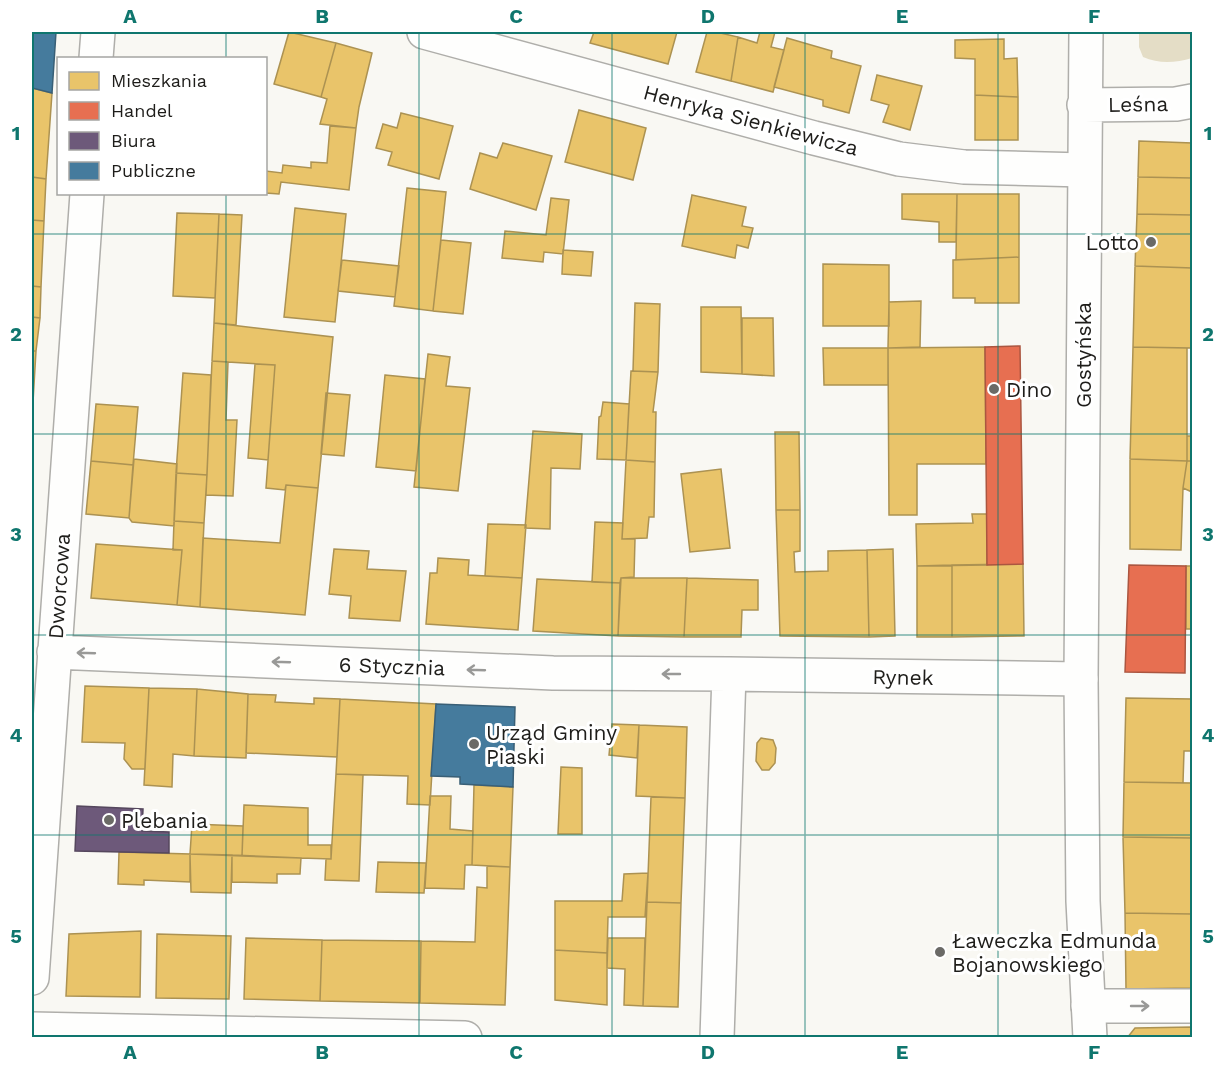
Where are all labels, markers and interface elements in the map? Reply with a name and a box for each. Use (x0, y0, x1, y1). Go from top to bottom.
text: A (123, 4, 137, 28)
text: B (315, 4, 329, 28)
text: C (509, 4, 523, 28)
text: D (701, 4, 715, 28)
text: E (896, 4, 908, 28)
text: F (1088, 4, 1100, 28)
legend (57, 57, 267, 195)
text: Mieszkania (111, 70, 207, 91)
street label: Henryka Sienkiewicza (641, 79, 861, 161)
street label: Leśna (1108, 91, 1168, 117)
text: Handel (111, 100, 173, 121)
text: 1 (12, 121, 20, 145)
text: 1 (1204, 121, 1212, 145)
text: Biura (111, 130, 156, 151)
text: Publiczne (111, 160, 196, 181)
place label: Lotto (1085, 230, 1139, 255)
marker: Lotto (1144, 235, 1158, 249)
street label: Gostyńska (1071, 302, 1096, 408)
text: 2 (10, 322, 22, 346)
text: 2 (1202, 322, 1214, 346)
place label: Dino (1006, 377, 1052, 402)
marker: Dino (987, 382, 1001, 396)
text: 3 (10, 522, 22, 546)
text: 3 (1202, 522, 1214, 546)
street label: Dworcowa (43, 532, 75, 640)
one-way arrow (76, 648, 96, 659)
street label: 6 Stycznia (338, 652, 446, 680)
one-way arrow (271, 656, 291, 667)
one-way arrow (466, 664, 486, 675)
street label: Rynek (872, 664, 934, 690)
one-way arrow (661, 668, 681, 680)
place label: Urząd Gminy Piaski (486, 720, 617, 769)
text: 4 (10, 723, 23, 747)
text: 4 (1202, 723, 1215, 747)
marker: Urząd Gminy Piaski (467, 737, 481, 751)
place label: Plebania (121, 808, 208, 833)
marker: Plebania (102, 813, 116, 827)
text: 5 (10, 924, 22, 948)
text: 5 (1202, 924, 1214, 948)
place label: Ławeczka Edmunda Bojanowskiego (952, 928, 1157, 977)
marker: Ławeczka Edmunda Bojanowskiego (933, 945, 947, 959)
one-way arrow (1130, 1000, 1150, 1012)
text: A (123, 1040, 137, 1064)
text: B (315, 1040, 329, 1064)
text: C (509, 1040, 523, 1064)
text: D (701, 1040, 715, 1064)
text: E (896, 1040, 908, 1064)
text: F (1088, 1040, 1100, 1064)

